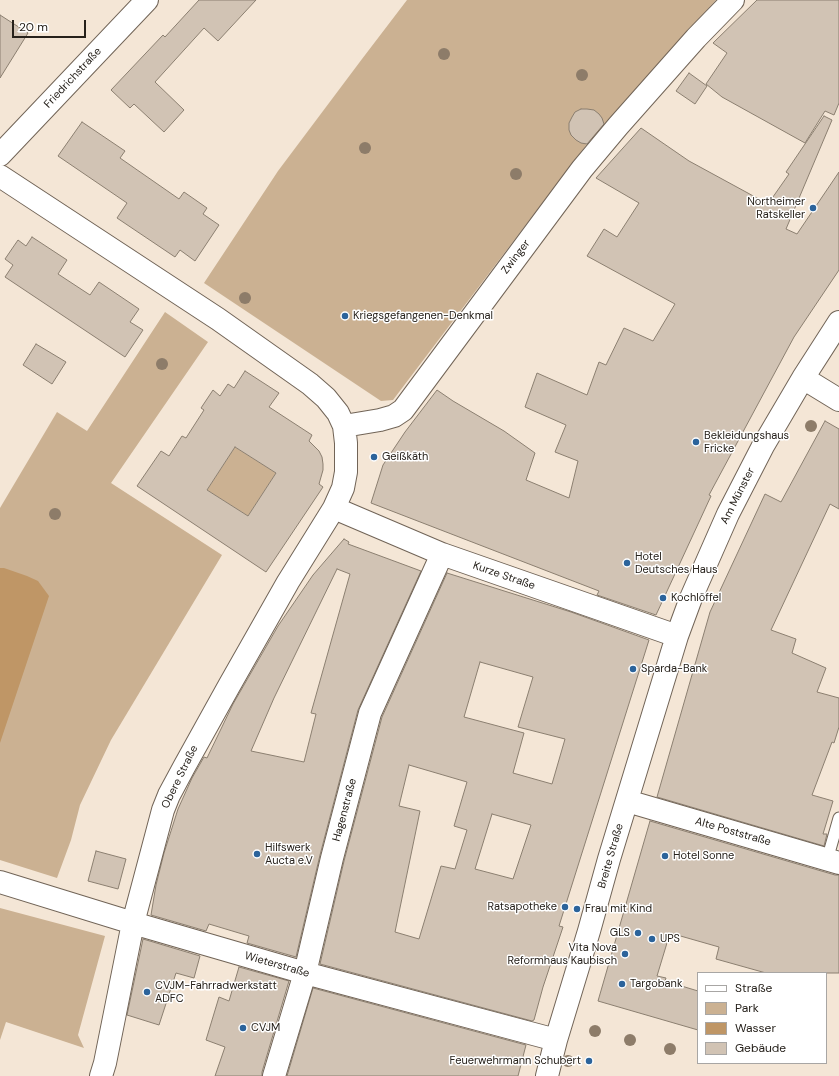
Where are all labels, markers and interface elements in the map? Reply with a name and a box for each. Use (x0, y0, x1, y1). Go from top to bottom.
scale bar (14, 12, 88, 38)
text: 20 m (19, 19, 48, 35)
street label: Friedrichstraße (42, 45, 104, 111)
place label: Northeimer Ratskeller (747, 195, 805, 221)
marker: Northeimer Ratskeller (808, 203, 818, 213)
street label: Zwinger (499, 237, 533, 277)
place label: Kriegsgefangenen-Denkmal (353, 309, 493, 323)
marker: Kriegsgefangenen-Denkmal (340, 311, 350, 321)
place label: Bekleidungshaus Fricke (704, 429, 789, 455)
marker: Bekleidungshaus Fricke (691, 437, 701, 447)
place label: Geißkäth (382, 450, 428, 464)
marker: Geißkäth (369, 452, 379, 462)
street label: Am Münster (718, 466, 758, 526)
place label: Hotel Deutsches Haus (635, 550, 718, 576)
marker: Hotel Deutsches Haus (622, 558, 632, 568)
street label: Kurze Straße (471, 559, 537, 593)
place label: Kochlöffel (671, 591, 721, 605)
marker: Kochlöffel (658, 593, 668, 603)
place label: Sparda-Bank (641, 662, 707, 676)
marker: Sparda-Bank (628, 664, 638, 674)
street label: Obere Straße (159, 743, 201, 811)
street label: Hagenstraße (330, 777, 360, 843)
street label: Alte Poststraße (694, 815, 772, 849)
street label: Breite Straße (595, 822, 627, 890)
place label: Hilfswerk Aucta e.V (265, 841, 313, 867)
marker: Hilfswerk Aucta e.V (252, 849, 262, 859)
place label: Hotel Sonne (673, 849, 734, 863)
marker: Hotel Sonne (660, 851, 670, 861)
place label: Ratsapotheke (488, 900, 557, 914)
marker: Ratsapotheke (560, 902, 570, 912)
place label: Frau mit Kind (585, 902, 652, 916)
marker: Frau mit Kind (572, 904, 582, 914)
place label: GLS (610, 926, 630, 940)
marker: GLS (633, 928, 643, 938)
place label: UPS (660, 932, 680, 946)
marker: UPS (647, 934, 657, 944)
place label: Vita Nova Reformhaus Kaubisch (507, 941, 617, 967)
street label: Wieterstraße (243, 949, 311, 981)
marker: Vita Nova Reformhaus Kaubisch (620, 949, 630, 959)
legend (697, 972, 827, 1064)
place label: Targobank (630, 977, 682, 991)
place label: CVJM-Fahrradwerkstatt ADFC (155, 979, 277, 1005)
marker: Targobank (617, 979, 627, 989)
text: Straße (735, 980, 772, 996)
marker: CVJM-Fahrradwerkstatt ADFC (142, 987, 152, 997)
text: Park (735, 1000, 759, 1016)
text: Wasser (735, 1020, 776, 1036)
place label: CVJM (251, 1021, 280, 1035)
marker: CVJM (238, 1023, 248, 1033)
text: Gebäude (735, 1040, 786, 1056)
place label: Feuerwehrmann Schubert (449, 1054, 581, 1068)
marker: Feuerwehrmann Schubert (584, 1056, 594, 1066)

